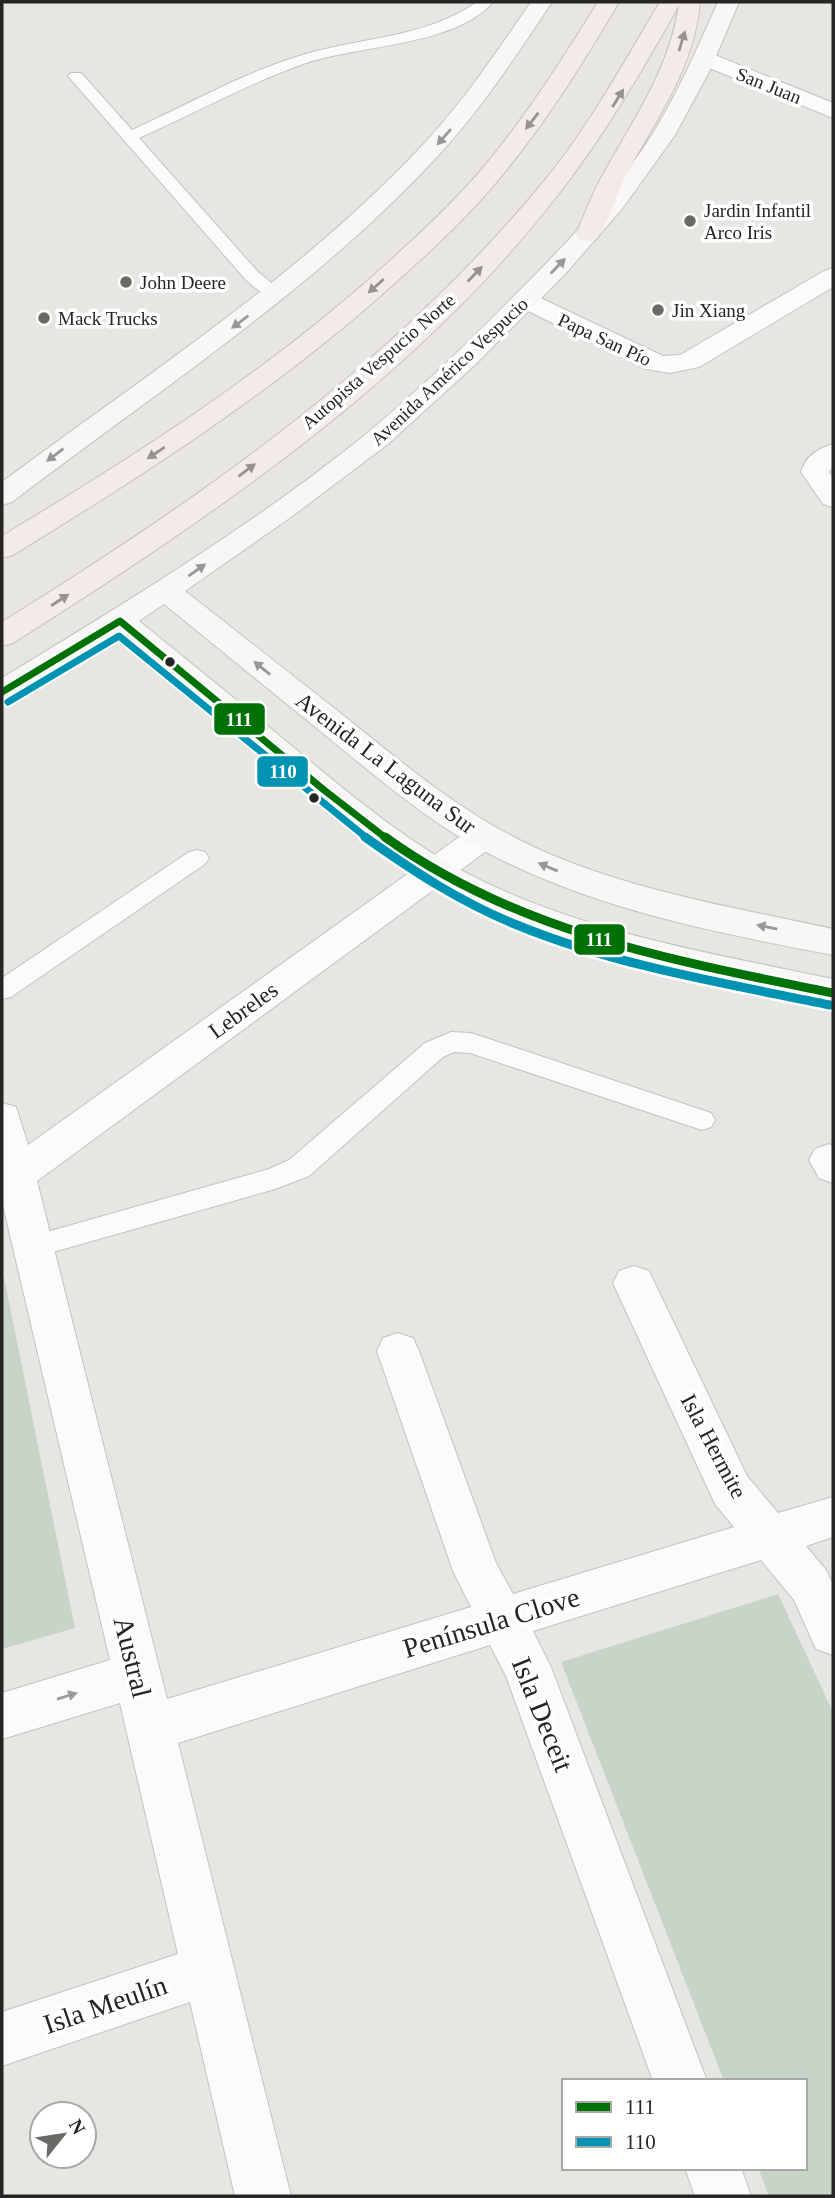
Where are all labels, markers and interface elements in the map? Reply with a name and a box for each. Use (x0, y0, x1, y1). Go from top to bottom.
one-way arrow (678, 30, 688, 51)
street label: San Juan (733, 63, 805, 108)
one-way arrow (611, 88, 624, 108)
one-way arrow (526, 112, 540, 130)
one-way arrow (437, 128, 452, 145)
place label: Jardin Infantil Arco Iris (704, 200, 811, 243)
marker: Jardin Infantil Arco Iris (682, 213, 698, 229)
one-way arrow (549, 258, 566, 275)
one-way arrow (466, 266, 482, 283)
place label: John Deere (140, 272, 226, 293)
marker: John Deere (118, 274, 134, 290)
one-way arrow (367, 278, 385, 294)
street label: Autopista Vespucio Norte (297, 289, 459, 434)
street label: Avenida Américo Vespucio (366, 293, 532, 450)
place label: Jin Xiang (672, 300, 746, 321)
marker: Jin Xiang (650, 302, 666, 318)
place label: Mack Trucks (58, 308, 158, 329)
street label: Papa San Pío (555, 309, 655, 370)
marker: Mack Trucks (36, 310, 52, 326)
one-way arrow (231, 315, 249, 330)
one-way arrow (147, 446, 165, 460)
one-way arrow (46, 448, 64, 462)
one-way arrow (237, 463, 255, 478)
one-way arrow (188, 563, 206, 577)
one-way arrow (50, 593, 69, 606)
unlabelled marker (163, 655, 177, 669)
one-way arrow (253, 660, 271, 675)
street label: Avenida La Laguna Sur (291, 688, 481, 839)
line badge: 111 (213, 702, 266, 736)
text: 111 (226, 709, 252, 730)
line badge: 110 (256, 755, 309, 788)
text: 110 (269, 761, 297, 782)
unlabelled marker (307, 791, 321, 805)
one-way arrow (537, 861, 558, 872)
one-way arrow (756, 922, 778, 933)
line badge: 111 (573, 923, 626, 956)
text: 111 (586, 929, 612, 950)
street label: Lebreles (204, 977, 283, 1044)
street label: Isla Hermite (676, 1390, 751, 1503)
street label: Península Clove (399, 1581, 583, 1664)
street label: Austral (108, 1613, 158, 1701)
street label: Isla Deceit (506, 1653, 580, 1776)
one-way arrow (57, 1690, 78, 1700)
street label: Isla Meulín (39, 1969, 171, 2040)
legend (562, 2079, 807, 2170)
text: 111 (625, 2095, 655, 2119)
north arrow (28, 2100, 98, 2170)
text: N (65, 2116, 90, 2138)
text: 110 (625, 2130, 656, 2154)

